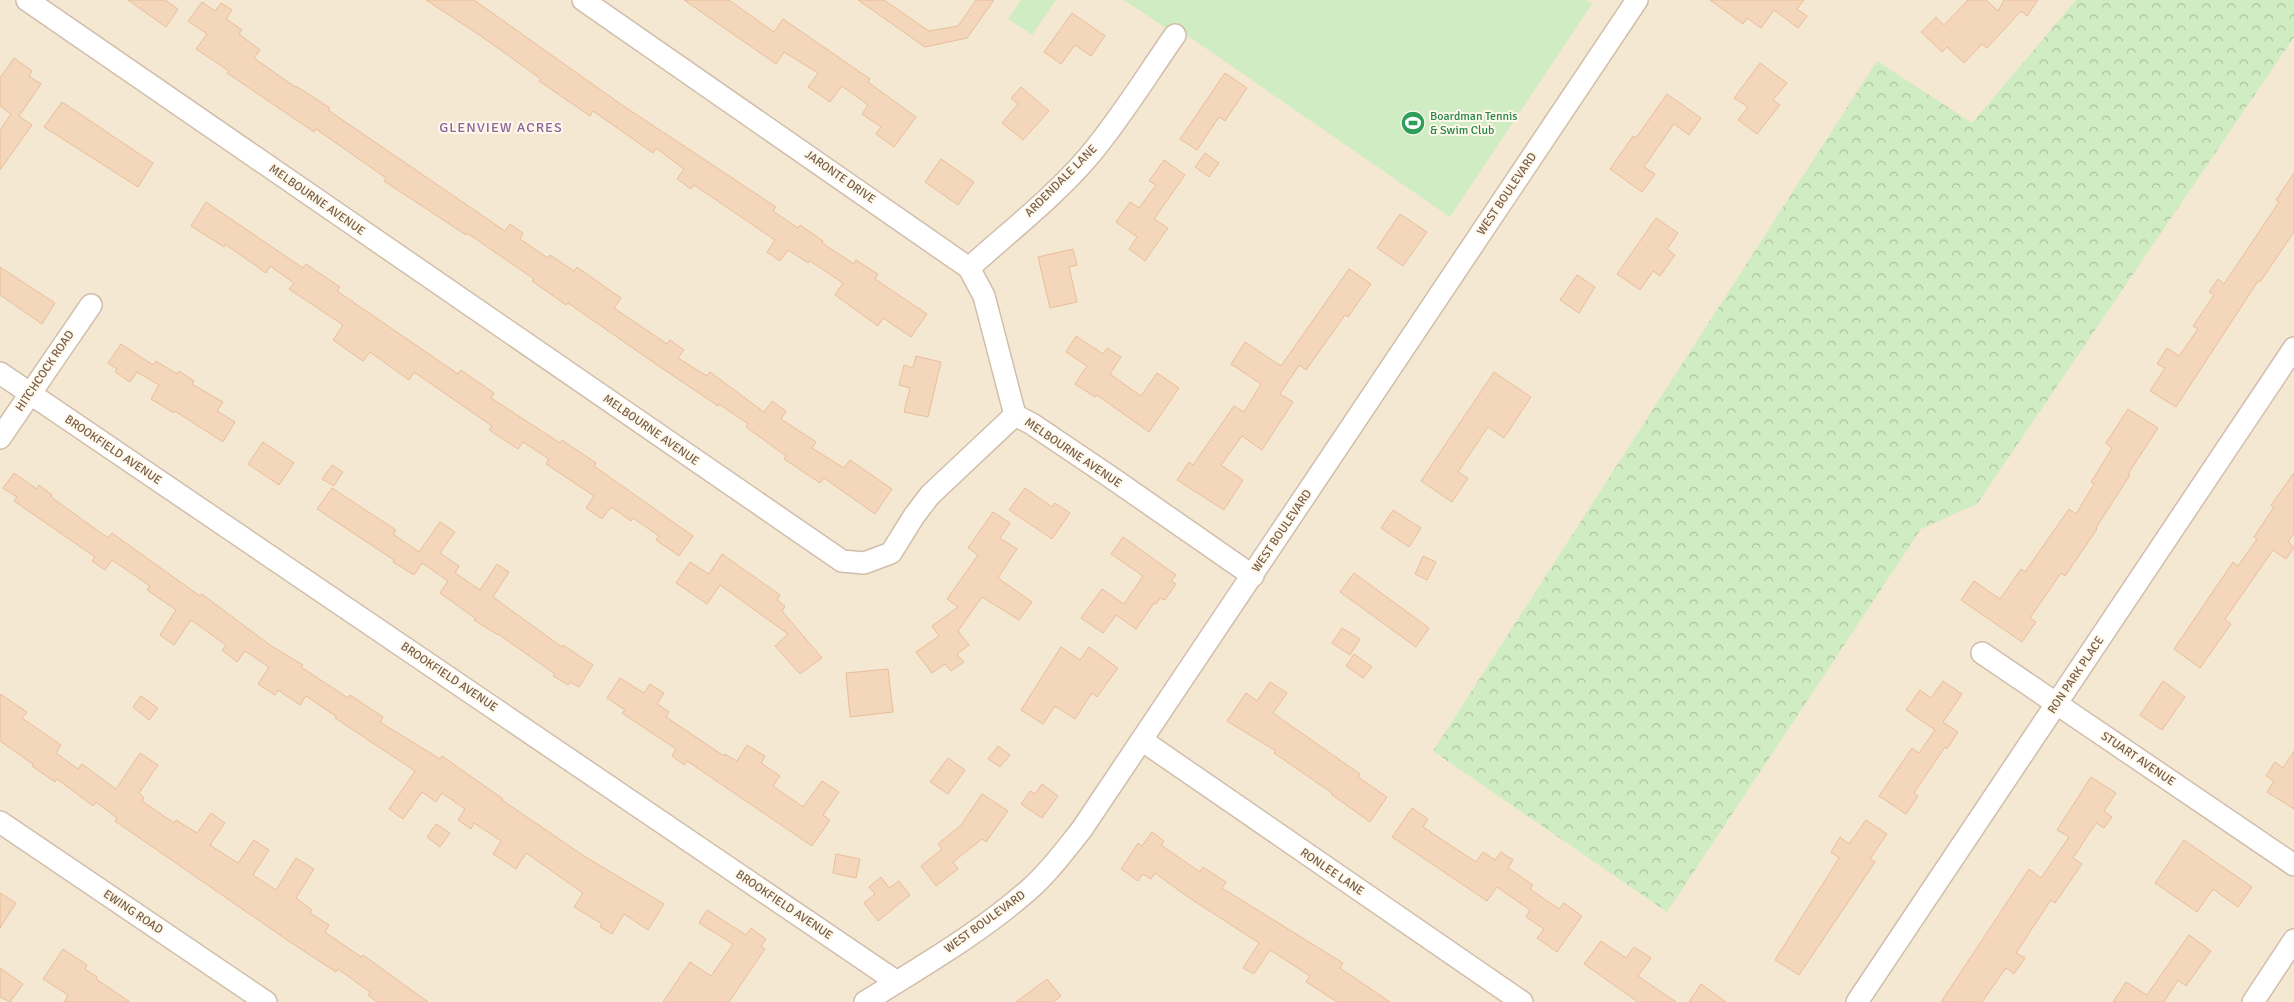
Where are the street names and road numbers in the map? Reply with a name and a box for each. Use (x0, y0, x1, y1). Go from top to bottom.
street label: ARDENDALE LANE (1022, 142, 1100, 220)
street label: JARONTE DRIVE (802, 147, 879, 207)
street label: WEST BOULEVARD (1474, 150, 1540, 238)
street label: MELBOURNE AVENUE (266, 161, 368, 239)
street label: HITCHCOCK ROAD (12, 327, 78, 414)
street label: MELBOURNE AVENUE (600, 391, 702, 469)
street label: BROOKFIELD AVENUE (62, 412, 165, 488)
street label: MELBOURNE AVENUE (1022, 415, 1125, 491)
street label: WEST BOULEVARD (1249, 487, 1315, 575)
street label: RON PARK PLACE (2045, 633, 2108, 717)
street label: BROOKFIELD AVENUE (398, 639, 501, 715)
street label: STUART AVENUE (2098, 729, 2178, 789)
street label: RONLEE LANE (1297, 845, 1367, 899)
street label: BROOKFIELD AVENUE (733, 867, 836, 943)
street label: EWING ROAD (100, 887, 166, 938)
street label: WEST BOULEVARD (942, 887, 1029, 956)

